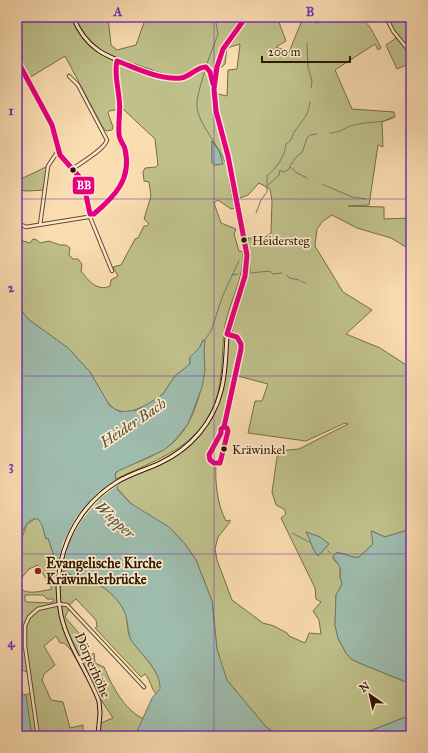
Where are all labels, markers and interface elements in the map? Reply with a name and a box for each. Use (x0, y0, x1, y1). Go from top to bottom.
text: A (113, 4, 123, 20)
text: B (306, 4, 315, 20)
scale bar (262, 38, 350, 64)
text: 200 m (268, 45, 301, 59)
text: 1 (8, 103, 14, 119)
unlabelled marker (68, 165, 78, 175)
line badge: BB (72, 176, 95, 195)
text: BB (77, 179, 91, 192)
place label: Heidersteg (252, 233, 311, 249)
marker: Heidersteg (239, 235, 249, 245)
text: 2 (8, 280, 15, 296)
water label: Heider Bach (96, 394, 170, 452)
place label: Kräwinkel (232, 442, 286, 458)
marker: Kräwinkel (219, 444, 229, 454)
text: 3 (8, 458, 14, 474)
water label: Wupper (91, 498, 139, 544)
place label: Evangelische Kirche Kräwinklerbrücke (46, 555, 162, 588)
marker: Evangelische Kirche Kräwinklerbrücke (33, 566, 43, 576)
street label: Dörperhöhe (71, 630, 115, 701)
text: 4 (7, 635, 15, 651)
north arrow (350, 675, 390, 715)
text: N (357, 679, 373, 695)

